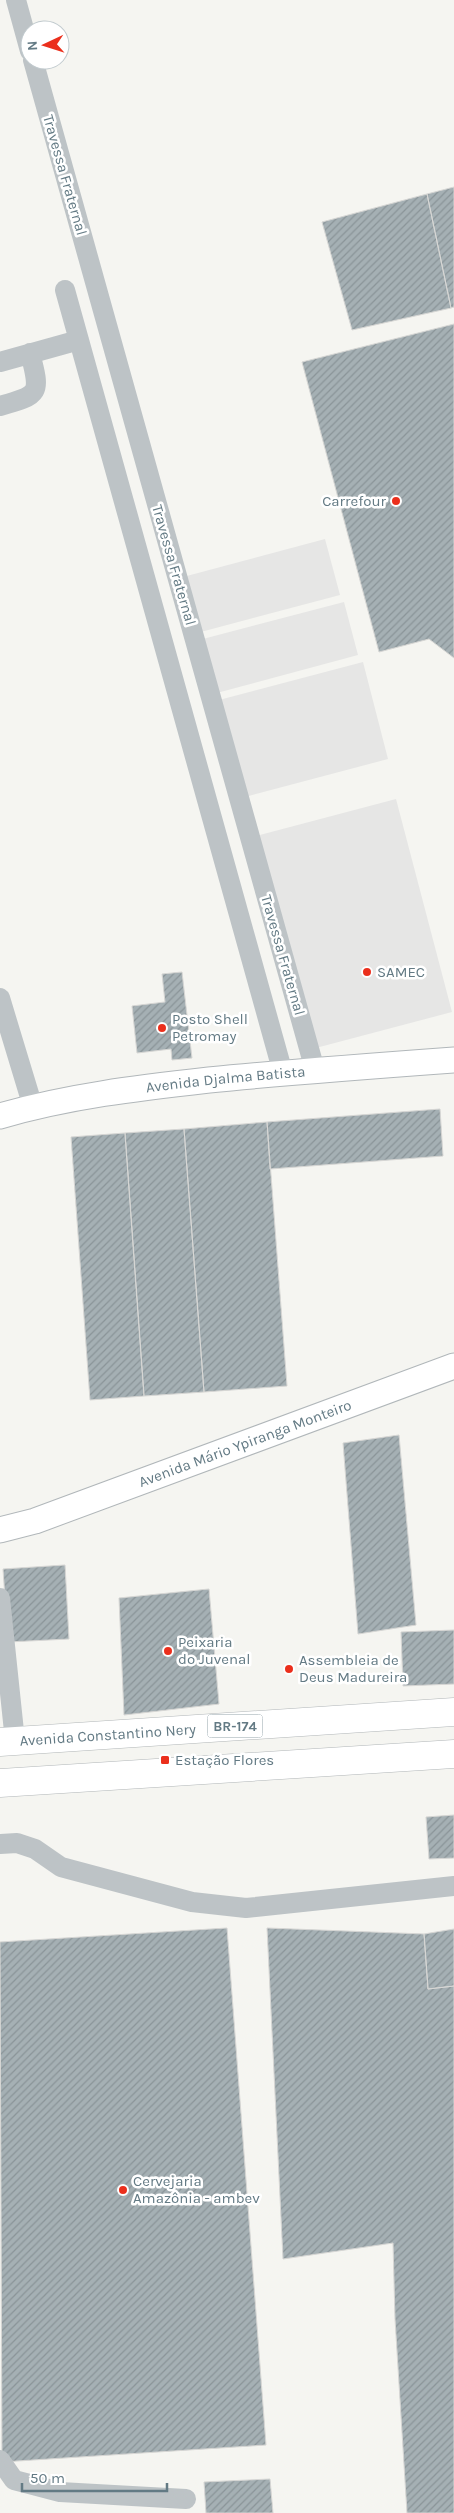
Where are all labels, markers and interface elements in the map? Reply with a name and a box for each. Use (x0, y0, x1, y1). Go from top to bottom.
north arrow (20, 20, 70, 70)
text: N (24, 40, 41, 51)
street label: Travessa Fraternal (39, 113, 91, 237)
place label: Carrefour (322, 492, 387, 510)
marker: Carrefour (390, 495, 402, 507)
street label: Travessa Fraternal (148, 503, 200, 627)
street label: Travessa Fraternal (257, 893, 309, 1017)
place label: SAMEC (377, 963, 425, 981)
marker: SAMEC (361, 966, 373, 978)
place label: Posto Shell Petromay (172, 1010, 248, 1045)
marker: Posto Shell Petromay (156, 1022, 168, 1034)
street label: Avenida Djalma Batista (145, 1062, 306, 1096)
street label: Avenida Mário Ypiranga Monteiro (136, 1396, 354, 1491)
place label: Peixaria do Juvenal (178, 1633, 251, 1668)
marker: Peixaria do Juvenal (162, 1645, 174, 1657)
place label: Assembleia de Deus Madureira (299, 1651, 407, 1686)
marker: Assembleia de Deus Madureira (283, 1663, 295, 1675)
road number: BR-174 (208, 1714, 262, 1738)
street label: Avenida Constantino Nery (19, 1720, 196, 1750)
place label: Estação Flores (175, 1751, 274, 1769)
marker: Estação Flores (159, 1754, 171, 1766)
place label: Cervejaria Amazônia - ambev (133, 2172, 260, 2207)
marker: Cervejaria Amazônia - ambev (117, 2184, 129, 2196)
scale bar (22, 2460, 168, 2492)
text: 50 m (30, 2469, 65, 2487)

